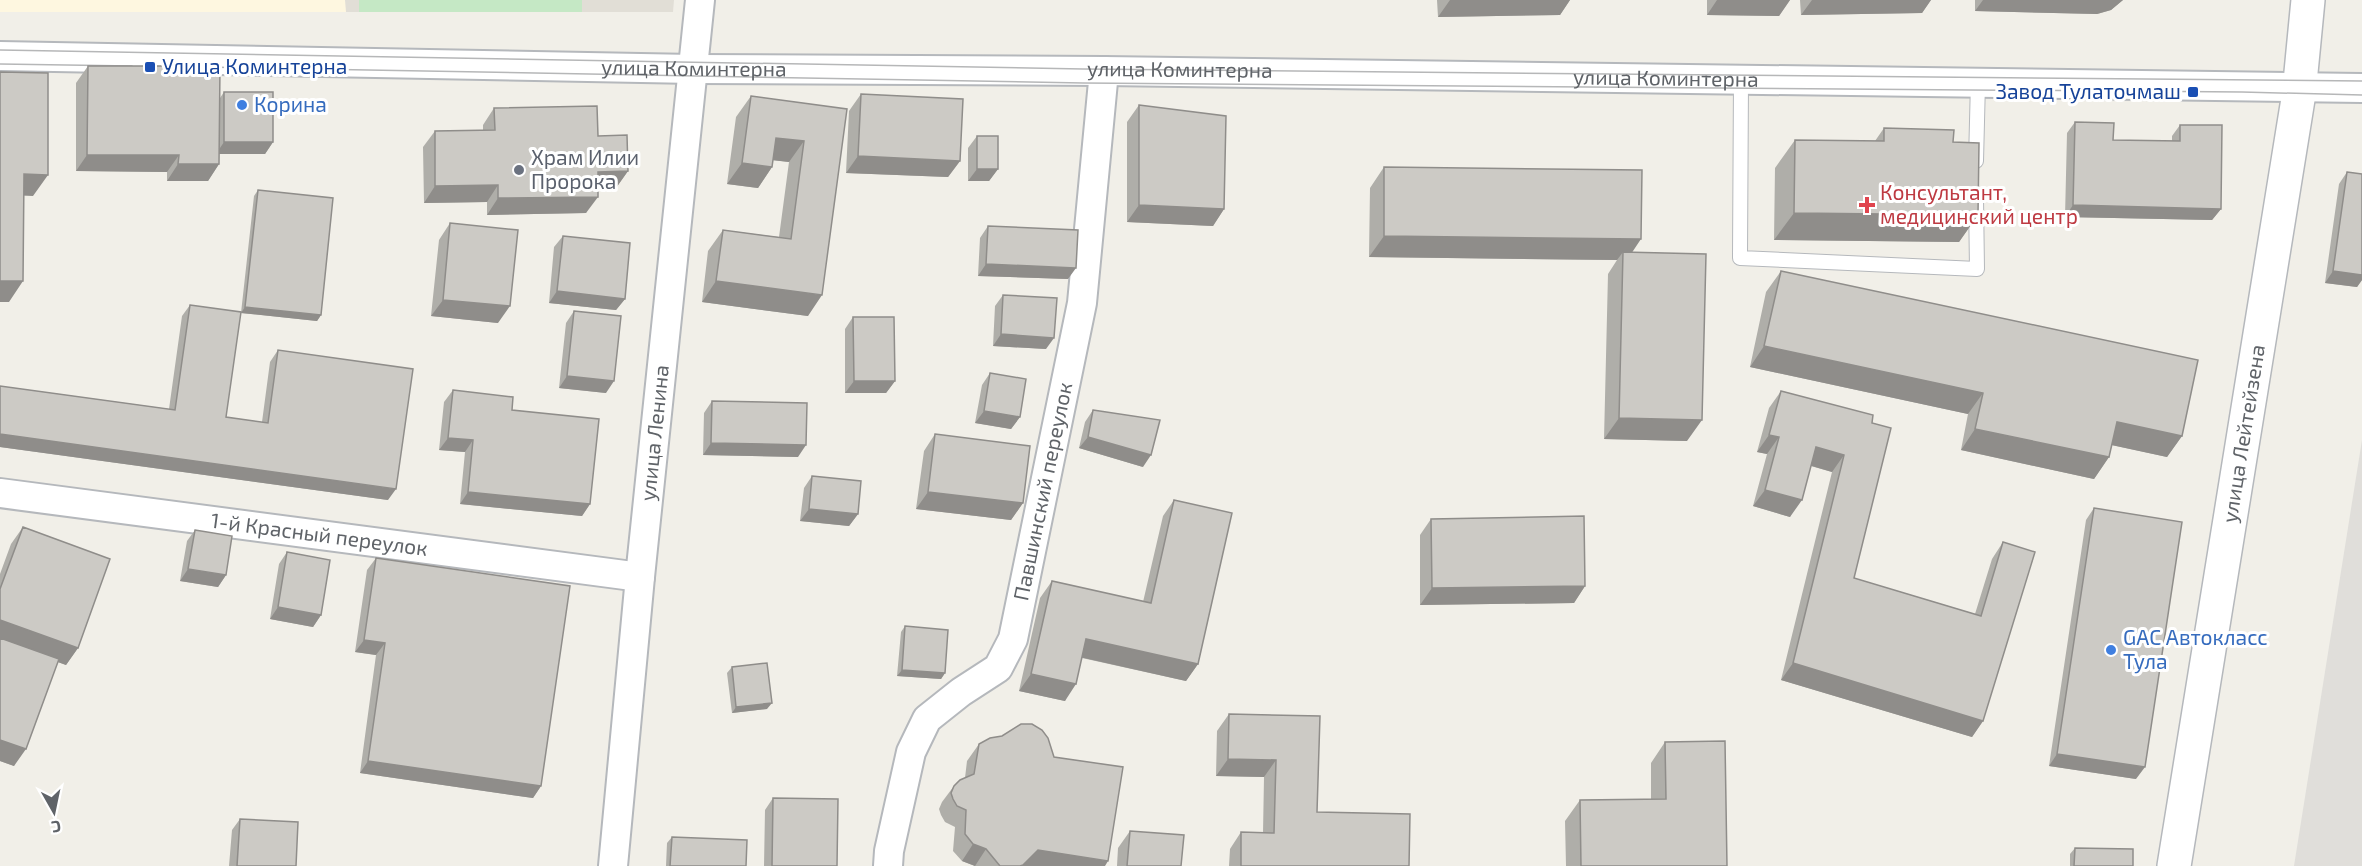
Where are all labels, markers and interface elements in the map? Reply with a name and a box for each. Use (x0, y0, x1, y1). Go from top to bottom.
place label: Улица Коминтерна (162, 53, 347, 78)
street label: улица Коминтерна (601, 53, 787, 80)
street label: улица Коминтерна (1087, 55, 1273, 82)
marker: Улица Коминтерна (143, 60, 157, 74)
street label: улица Коминтерна (1573, 63, 1759, 91)
place label: Завод Тулаточмаш (1995, 78, 2181, 104)
marker: Завод Тулаточмаш (2186, 85, 2200, 99)
place label: Корина (254, 91, 327, 116)
marker: Корина (235, 98, 249, 112)
place label: Храм Илии Пророка (531, 144, 639, 193)
marker: Храм Илии Пророка (512, 163, 526, 177)
place label: Консультант, медицинский центр (1880, 179, 2078, 228)
marker: Консультант, медицинский центр (1858, 196, 1876, 214)
street label: улица Лейтейзена (2216, 342, 2269, 524)
street label: улица Ленина (634, 364, 673, 502)
street label: Павшинский переулок (1007, 380, 1076, 602)
street label: 1-й Красный переулок (210, 507, 429, 560)
place label: GAC Автокласс Тула (2123, 624, 2268, 674)
marker: GAC Автокласс Тула (2104, 643, 2118, 657)
north arrow (24, 782, 84, 842)
text: С (50, 817, 63, 837)

